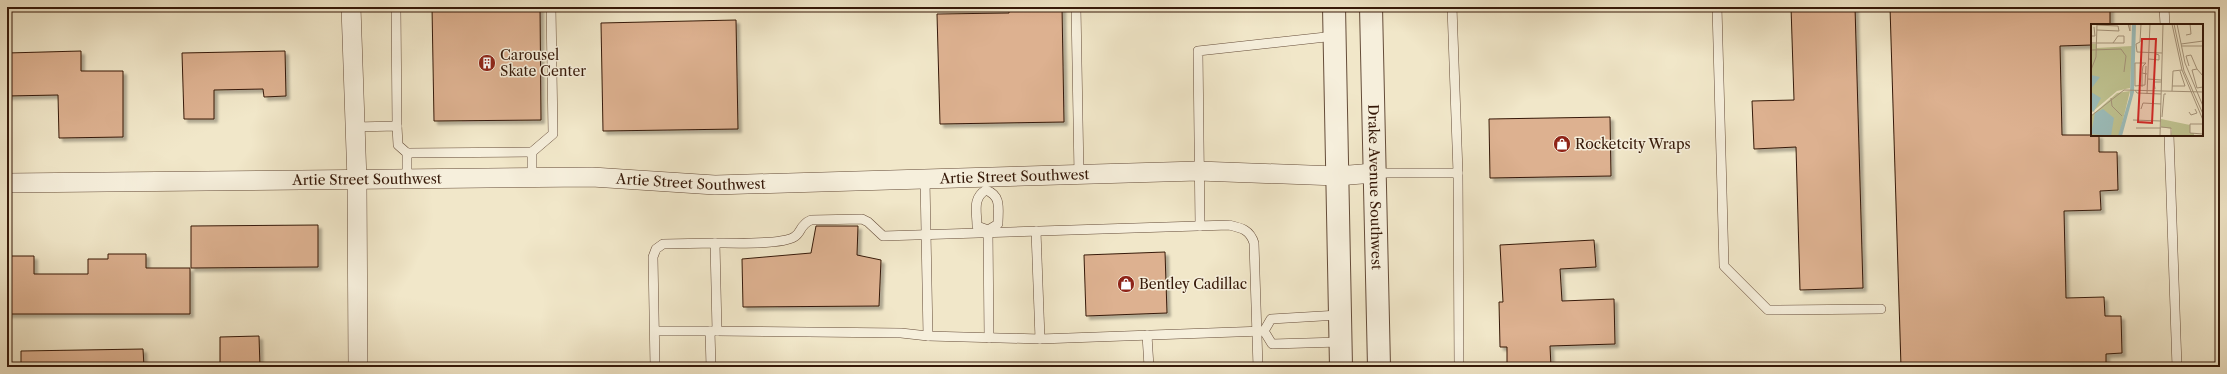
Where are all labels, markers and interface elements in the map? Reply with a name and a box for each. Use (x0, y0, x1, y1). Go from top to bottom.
inset map (2091, 24, 2203, 136)
place label: Carousel Skate Center (500, 46, 586, 80)
building icon: Carousel Skate Center (477, 53, 497, 73)
street label: Drake Avenue Southwest (1364, 104, 1386, 270)
shop icon: Rocketcity Wraps (1552, 134, 1572, 154)
place label: Rocketcity Wraps (1575, 135, 1691, 153)
street label: Artie Street Southwest (939, 165, 1090, 188)
street label: Artie Street Southwest (291, 170, 442, 189)
street label: Artie Street Southwest (615, 170, 766, 194)
shop icon: Bentley Cadillac (1116, 274, 1136, 294)
place label: Bentley Cadillac (1139, 275, 1247, 293)

